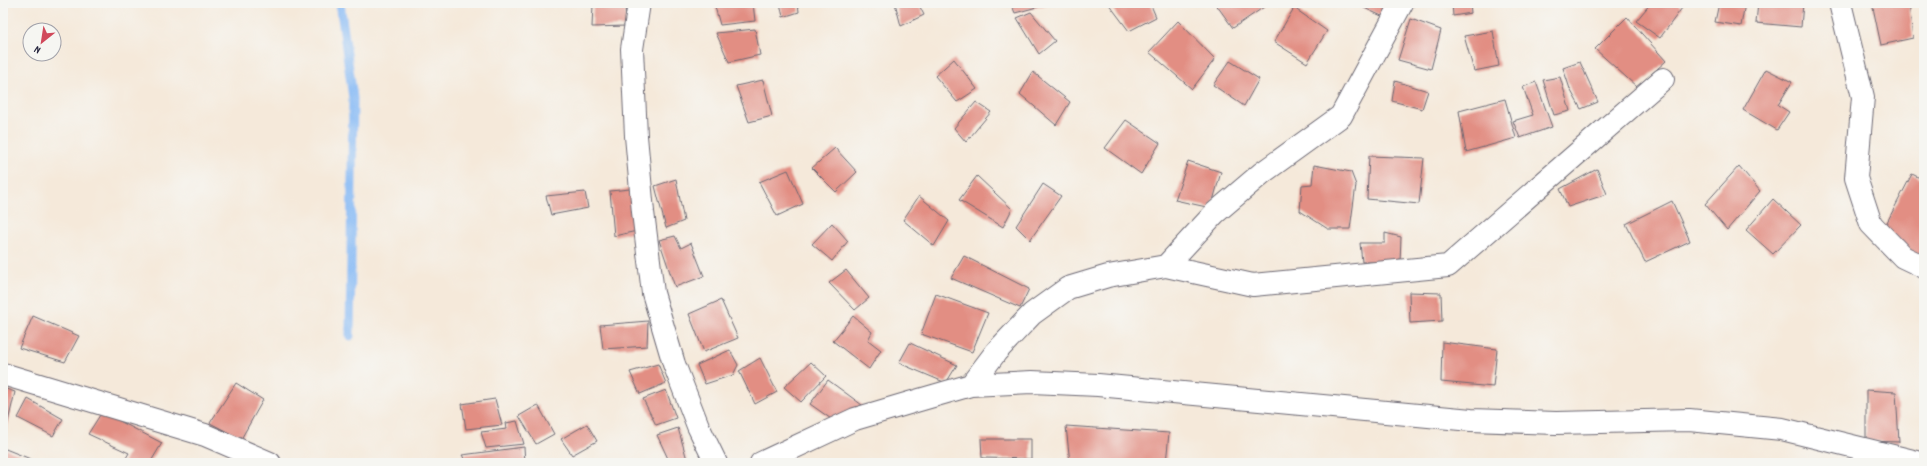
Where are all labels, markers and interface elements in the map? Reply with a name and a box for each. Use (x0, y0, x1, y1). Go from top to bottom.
north arrow (22, 22, 62, 62)
text: N (31, 40, 44, 57)

